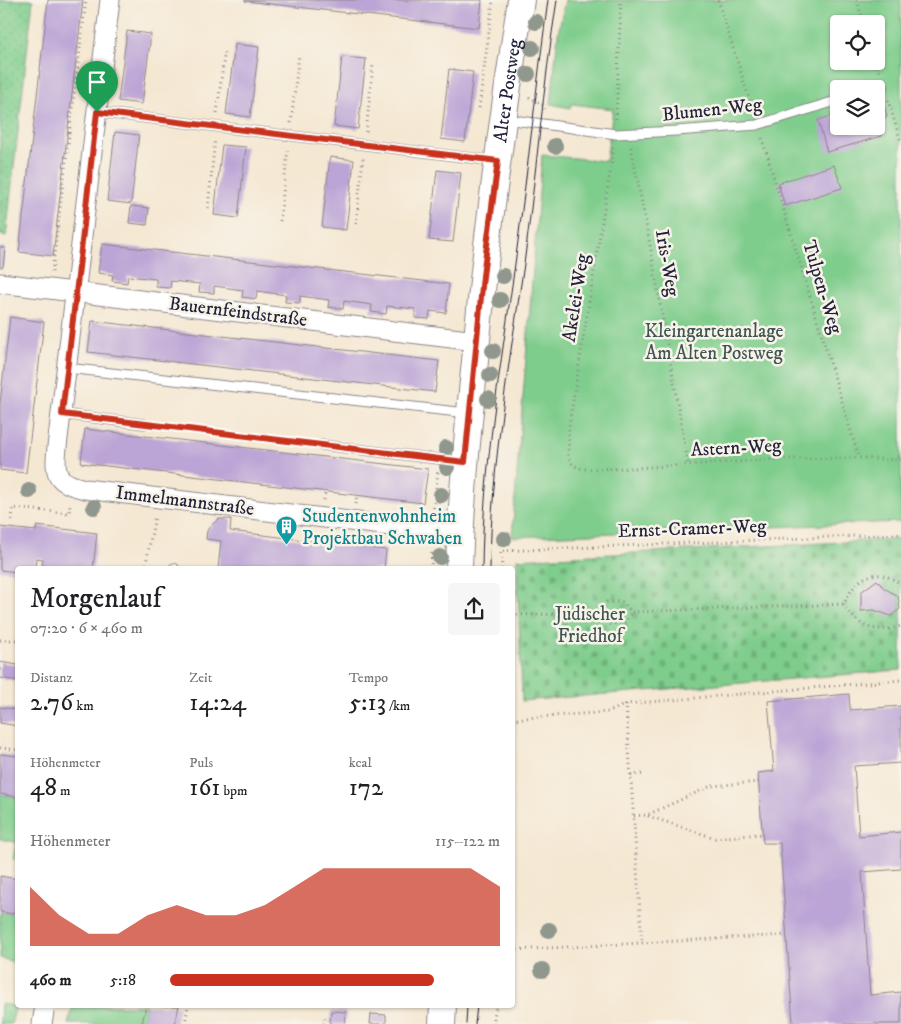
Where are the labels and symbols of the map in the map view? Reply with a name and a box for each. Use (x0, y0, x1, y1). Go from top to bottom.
street label: Alter Postweg (489, 36, 526, 144)
pin (76, 61, 118, 112)
street label: Blumen-Weg (661, 93, 764, 127)
street label: Iris-Weg (650, 228, 684, 299)
street label: Tulpen-Weg (797, 237, 847, 337)
street label: Akelei-Weg (558, 252, 594, 344)
street label: Bauernfeindstraße (168, 292, 309, 332)
park label: Kleingartenanlage Am Alten Postweg (645, 320, 784, 365)
street label: Astern-Weg (690, 434, 783, 462)
street label: Immelmannstraße (115, 481, 256, 521)
place label: Studentenwohnheim Projektbau Schwaben (302, 505, 462, 550)
building icon: Studentenwohnheim Projektbau Schwaben (274, 515, 298, 546)
street label: Ernst-Cramer-Weg (617, 515, 767, 543)
park label: Jüdischer Friedhof (553, 603, 626, 648)

